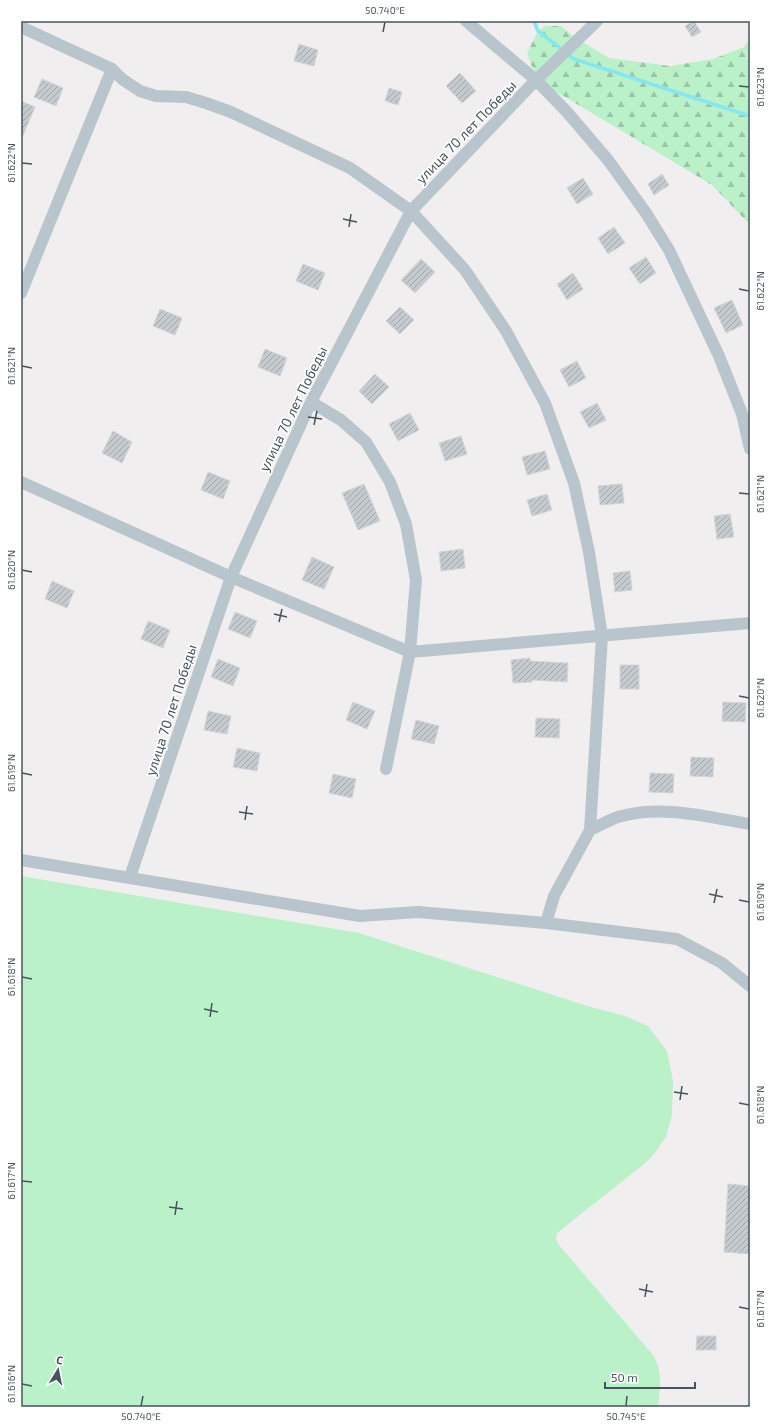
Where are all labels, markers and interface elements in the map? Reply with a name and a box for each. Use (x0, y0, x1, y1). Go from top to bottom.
text: 50.740°E (365, 4, 405, 16)
text: 61.623°N (754, 67, 766, 107)
street label: улица 70 лет Победы (412, 76, 519, 187)
text: 61.622°N (5, 143, 17, 183)
text: 61.622°N (754, 271, 766, 311)
street label: улица 70 лет Победы (255, 343, 330, 474)
text: 61.621°N (5, 347, 17, 385)
text: 61.621°N (754, 475, 766, 513)
text: 61.620°N (5, 550, 17, 590)
street label: улица 70 лет Победы (141, 642, 200, 778)
text: 61.620°N (754, 678, 766, 718)
text: 61.619°N (5, 754, 17, 792)
text: 61.619°N (754, 883, 766, 921)
text: 61.618°N (5, 958, 17, 996)
text: 61.618°N (754, 1086, 766, 1124)
text: 61.617°N (5, 1162, 17, 1200)
text: 61.617°N (754, 1290, 766, 1328)
north arrow (38, 1350, 78, 1390)
text: С (56, 1353, 65, 1367)
scale bar (605, 1364, 695, 1390)
text: 61.616°N (5, 1365, 17, 1403)
text: 50 m (611, 1370, 638, 1384)
text: 50.740°E (121, 1410, 161, 1422)
text: 50.745°E (606, 1410, 646, 1422)

